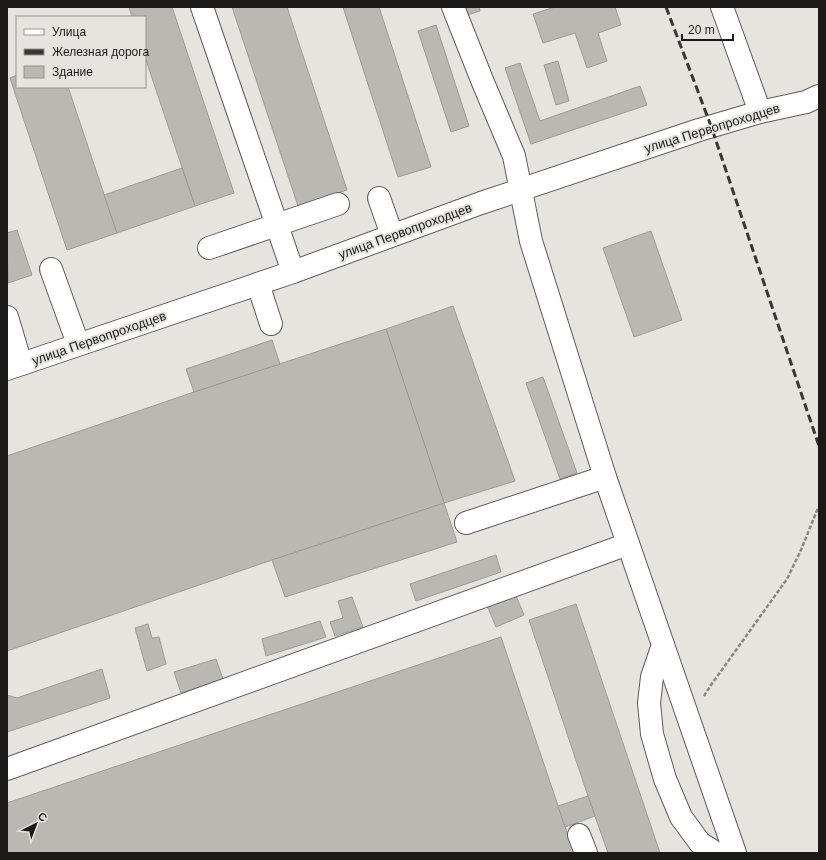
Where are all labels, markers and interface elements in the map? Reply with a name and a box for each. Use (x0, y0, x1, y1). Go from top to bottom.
legend (16, 16, 146, 88)
scale bar (682, 16, 733, 42)
text: 20 m (688, 23, 715, 37)
text: Улица (52, 25, 86, 39)
text: Железная дорога (52, 45, 149, 59)
text: Здание (52, 65, 93, 79)
street label: улица Первопроходцев (642, 100, 782, 156)
street label: улица Первопроходцев (336, 200, 474, 262)
street label: улица Первопроходцев (30, 308, 168, 368)
north arrow (16, 804, 56, 844)
text: С (36, 809, 50, 824)

